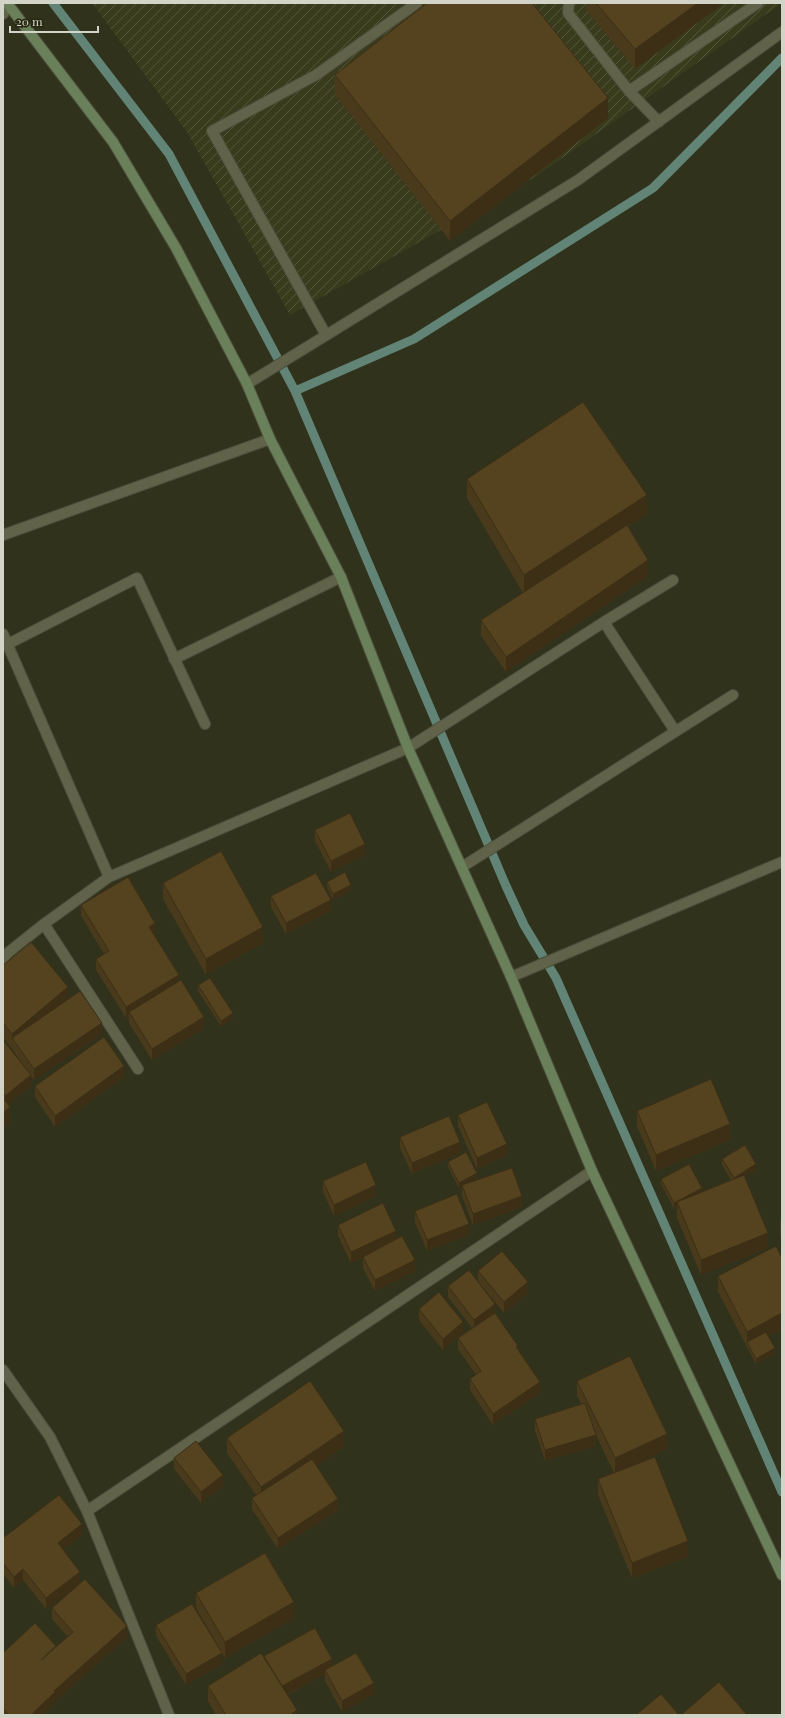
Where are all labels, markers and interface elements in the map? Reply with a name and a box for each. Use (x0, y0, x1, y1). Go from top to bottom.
scale bar (10, 8, 98, 34)
text: 20 m (16, 13, 43, 29)

